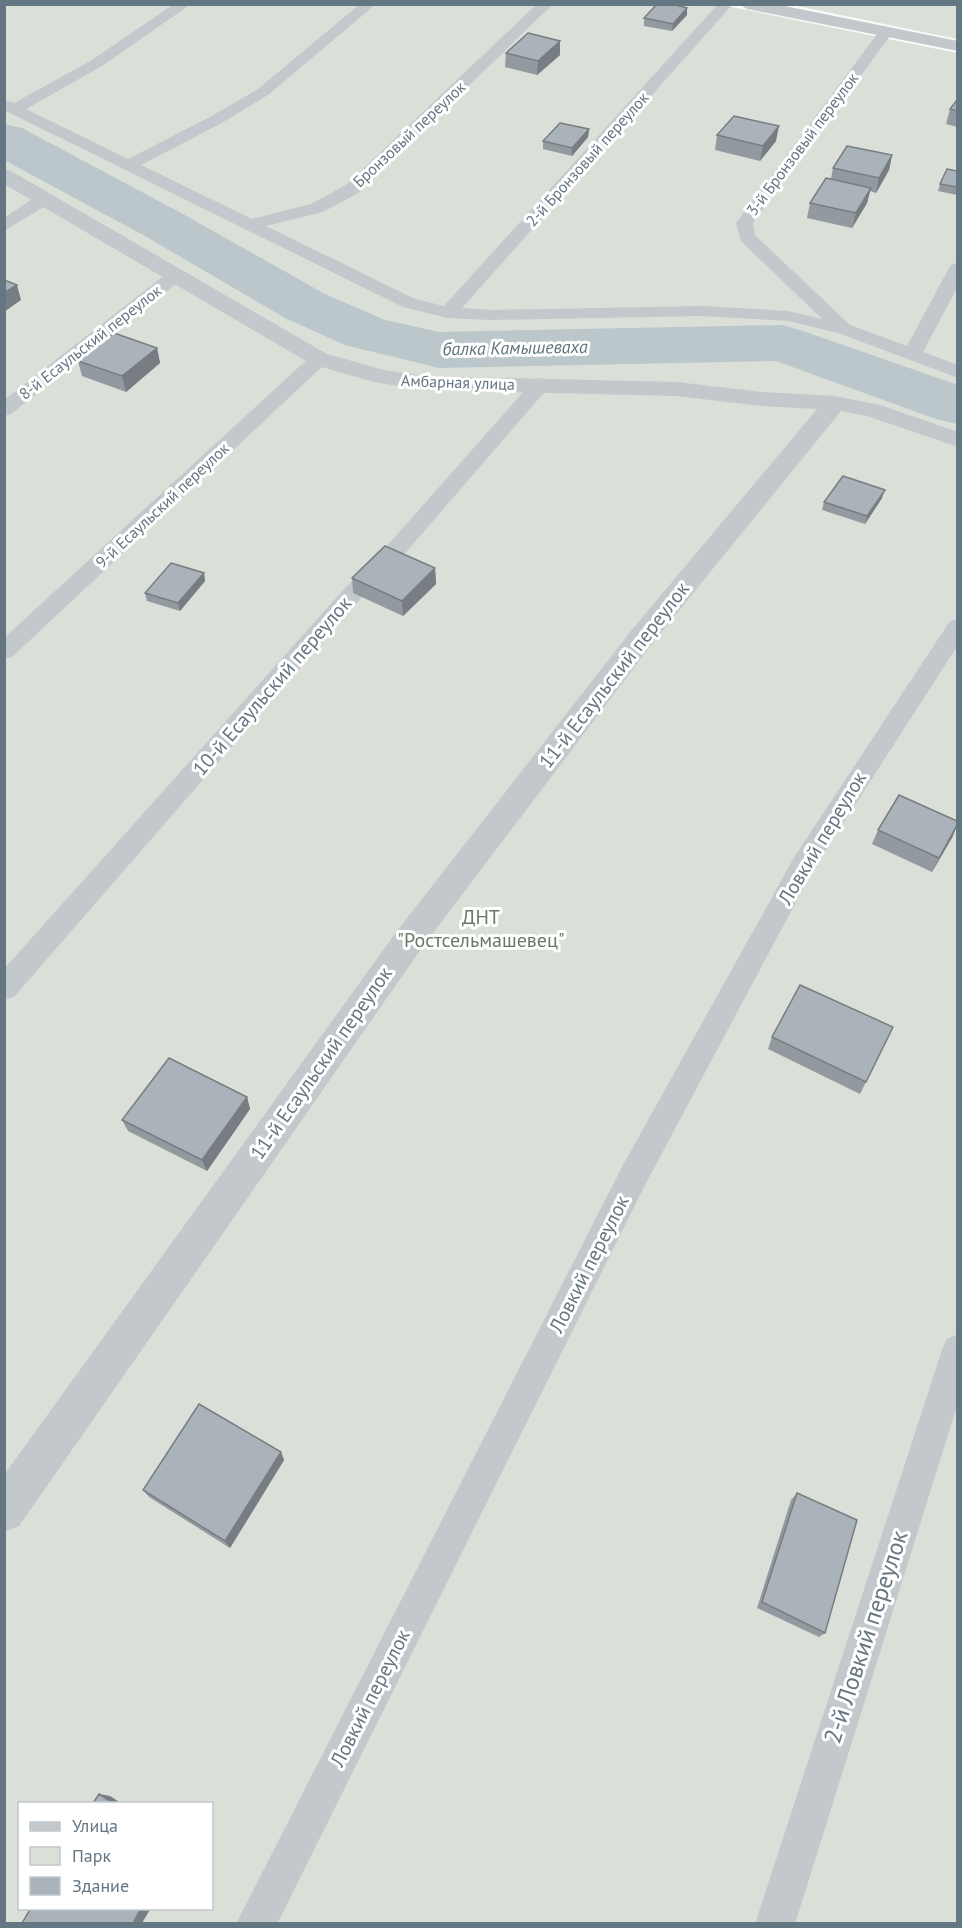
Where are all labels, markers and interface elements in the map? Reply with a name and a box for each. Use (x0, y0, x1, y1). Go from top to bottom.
street label: 3-й Бронзовый переулок (742, 68, 863, 220)
street label: Бронзовый переулок (349, 76, 470, 191)
street label: 2-й Бронзовый переулок (521, 87, 653, 230)
street label: 8-й Есаульский переулок (15, 280, 165, 404)
water label: балка Камышеваха (442, 335, 588, 360)
street label: Амбарная улица (401, 370, 515, 394)
street label: 9-й Есаульский переулок (91, 438, 233, 572)
street label: 11-й Есаульский переулок (533, 576, 695, 774)
street label: 10-й Есаульский переулок (187, 590, 357, 781)
street label: Ловкий переулок (772, 766, 872, 910)
park label: ДНТ "Ростсельмашевец" (397, 904, 565, 953)
street label: 11-й Есаульский переулок (244, 961, 398, 1165)
street label: Ловкий переулок (543, 1191, 635, 1338)
street label: 2-й Ловкий переулок (816, 1526, 915, 1747)
street label: Ловкий переулок (324, 1625, 416, 1772)
legend (18, 1802, 213, 1910)
text: Улица (72, 1814, 118, 1837)
text: Парк (72, 1844, 112, 1867)
text: Здание (72, 1874, 129, 1897)

